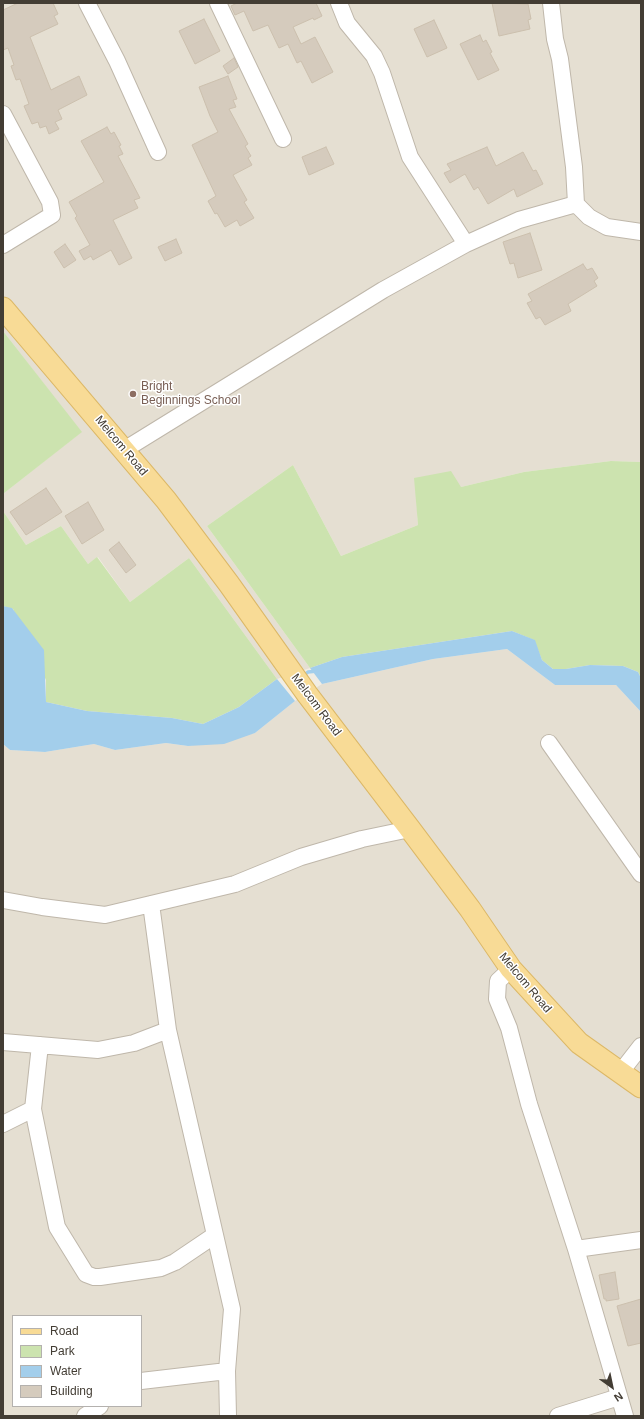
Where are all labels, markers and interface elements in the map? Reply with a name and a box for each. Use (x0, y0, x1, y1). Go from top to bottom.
place label: Bright Beginnings School (141, 380, 240, 408)
marker: Bright Beginnings School (128, 389, 138, 399)
street label: Melcom Road (92, 413, 150, 479)
street label: Melcom Road (288, 671, 344, 739)
street label: Melcom Road (496, 950, 554, 1016)
legend (12, 1315, 142, 1407)
text: Road (50, 1324, 79, 1338)
text: Park (50, 1344, 75, 1358)
text: Water (50, 1364, 82, 1378)
north arrow (592, 1367, 632, 1407)
text: Building (50, 1384, 93, 1398)
text: N (612, 1390, 625, 1404)

